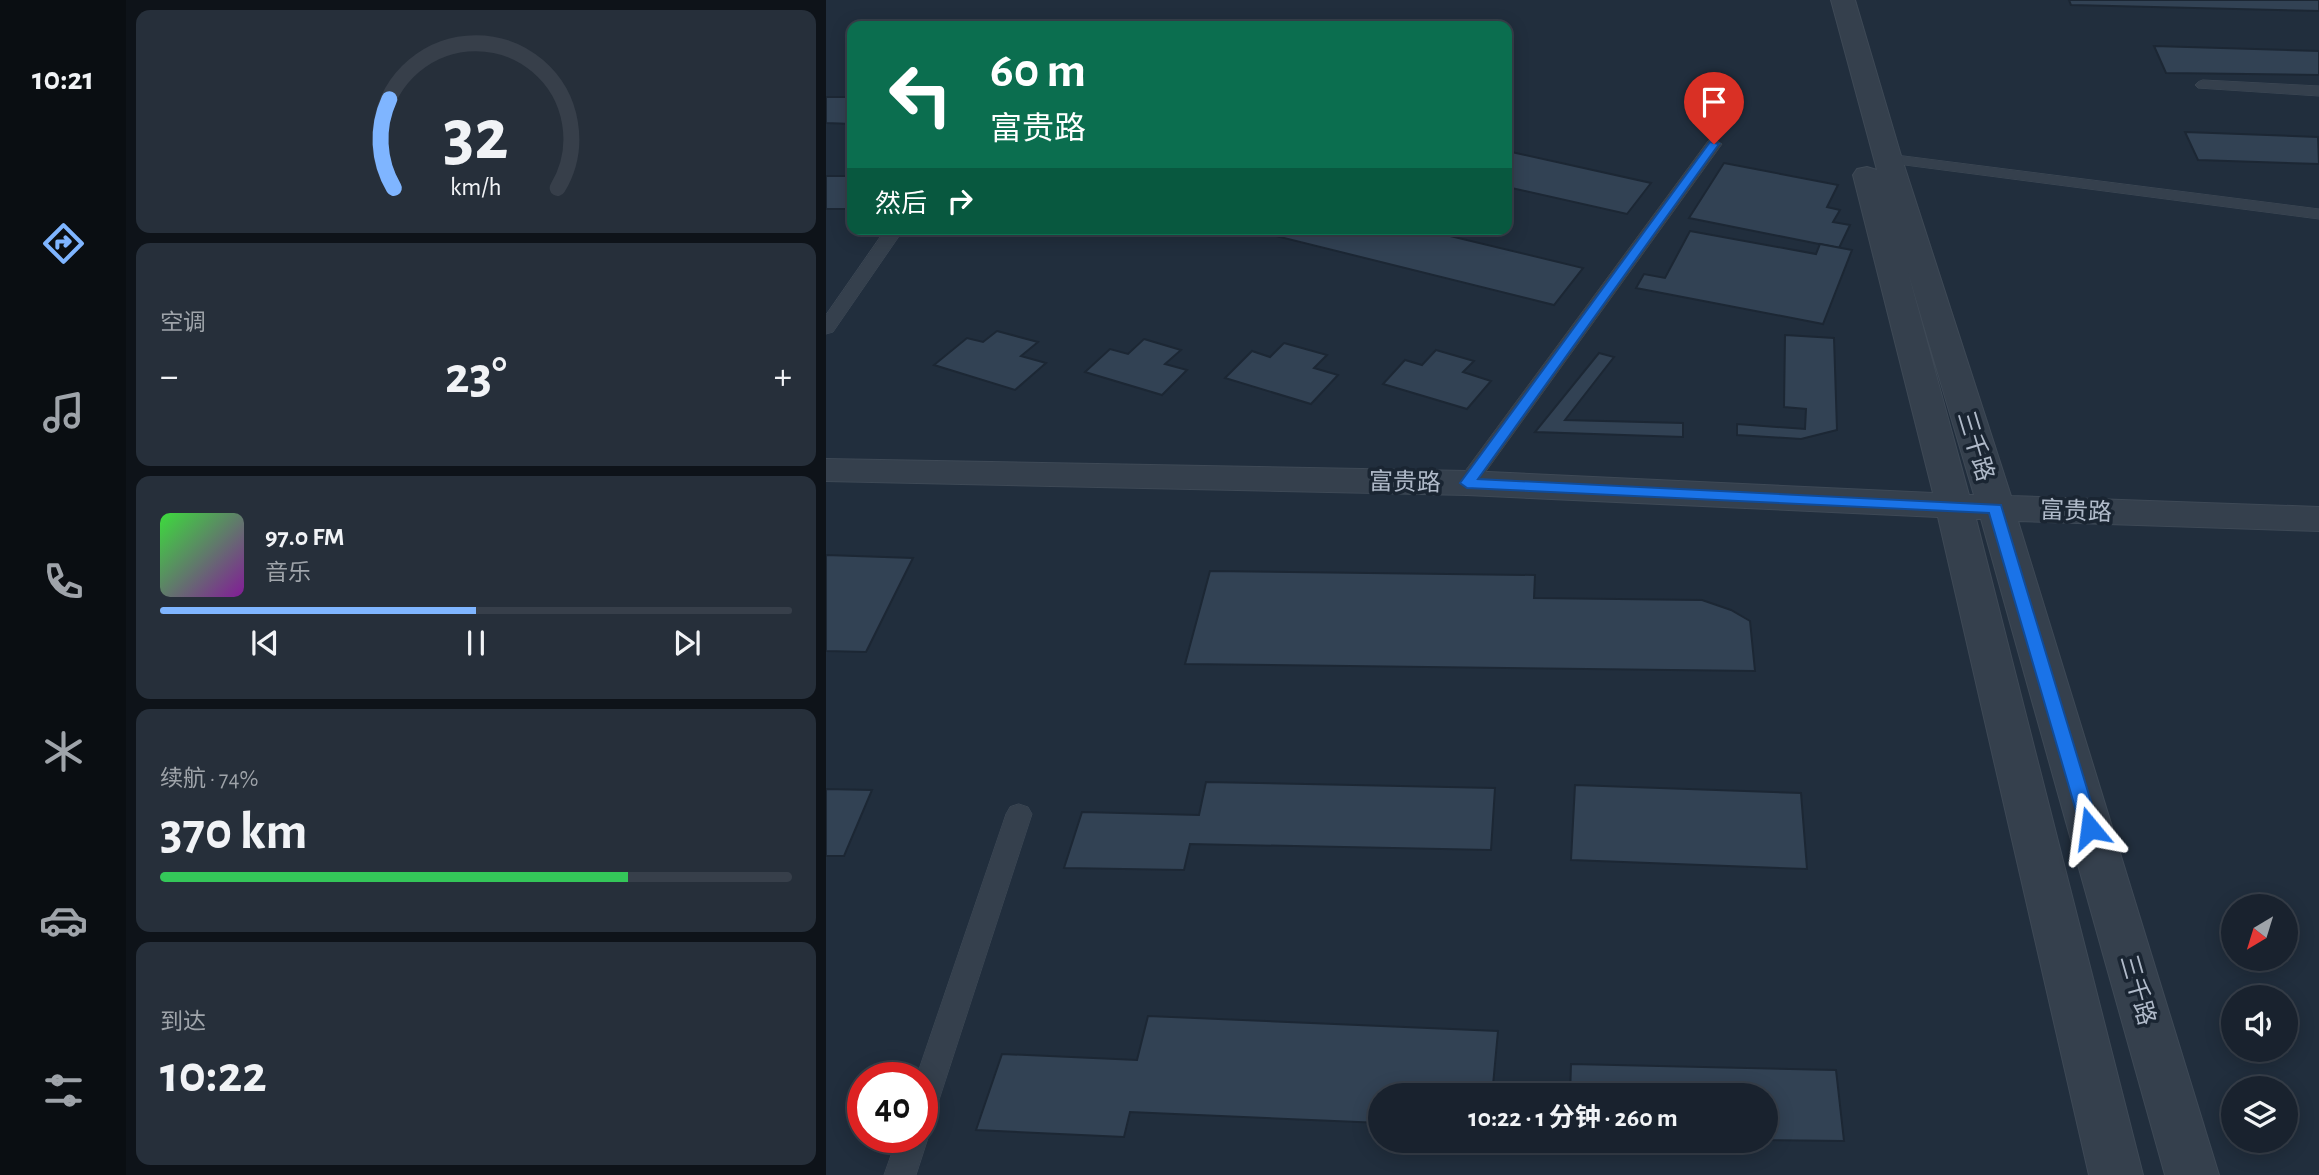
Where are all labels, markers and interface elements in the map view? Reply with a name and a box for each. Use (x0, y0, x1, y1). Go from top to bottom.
text: 60 m (990, 47, 1086, 96)
icon: left (875, 49, 966, 140)
text: 10:21 (32, 63, 94, 95)
pin (1684, 72, 1744, 144)
icon: arrive (1695, 83, 1733, 121)
text: 32 (443, 100, 509, 173)
text: 富贵路 (990, 113, 1086, 145)
text: km/h (450, 174, 502, 199)
icon: right (941, 182, 979, 220)
text: 然后 (875, 191, 927, 217)
icon: directions (39, 219, 88, 268)
text: 空调 (160, 312, 206, 335)
text: 23° (445, 350, 507, 402)
text: − (160, 358, 178, 396)
text: + (774, 358, 792, 396)
icon: music (39, 388, 88, 437)
street label: 三千路 (1953, 408, 1999, 484)
street label: 富贵路 (1369, 468, 1441, 496)
street label: 富贵路 (2040, 497, 2112, 525)
text: 97.0 FM (265, 524, 345, 550)
icon: phone (39, 557, 88, 606)
text: 音乐 (265, 562, 311, 585)
icon: previous (246, 624, 284, 662)
icon: pause (457, 624, 495, 662)
icon: next (668, 624, 706, 662)
icon: climate (39, 727, 88, 776)
text: 续航 · 74% (160, 768, 258, 791)
position arrow (2053, 791, 2127, 865)
text: 370 km (160, 806, 308, 858)
north arrow (2221, 894, 2298, 971)
map controls (2221, 894, 2298, 1153)
icon: car (39, 896, 88, 945)
street label: 三千路 (2116, 952, 2160, 1028)
button: sound (2221, 985, 2298, 1062)
text: 到达 (160, 1011, 206, 1034)
text: 10:22 (160, 1049, 267, 1101)
speed limit sign: 40 (847, 1062, 938, 1153)
icon: filters (39, 1066, 88, 1115)
button: layers (2221, 1076, 2298, 1153)
text: 10:22 · 1 分钟 · 260 m (1468, 1105, 1678, 1131)

